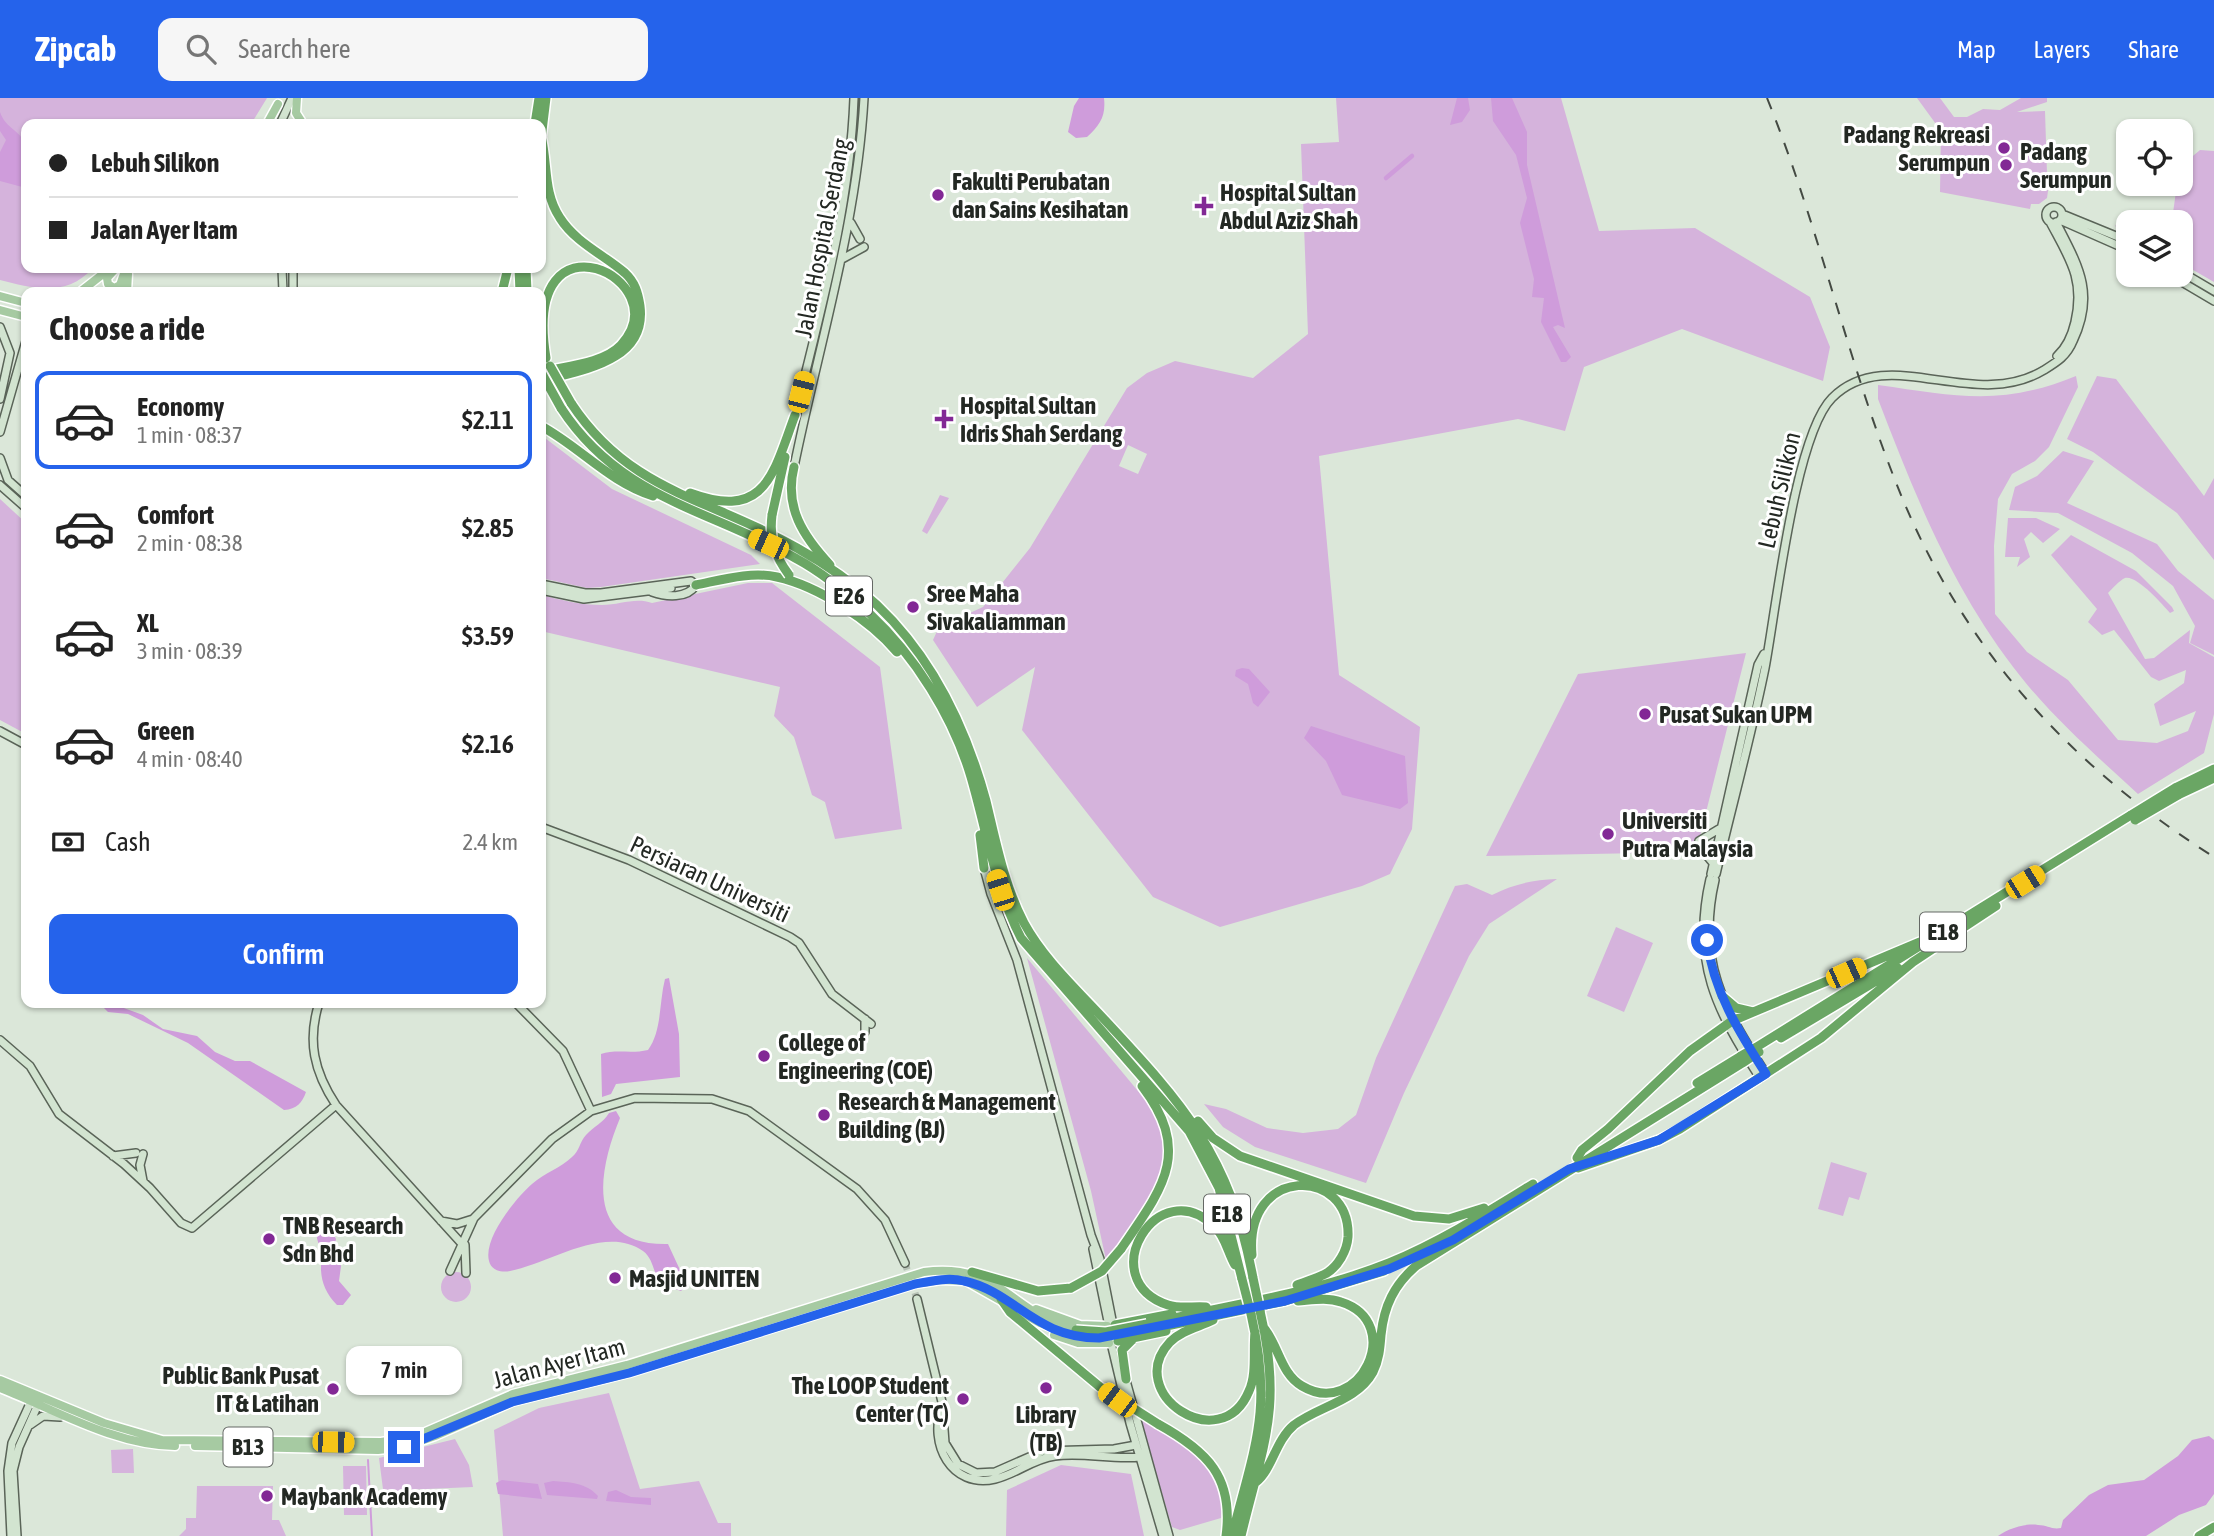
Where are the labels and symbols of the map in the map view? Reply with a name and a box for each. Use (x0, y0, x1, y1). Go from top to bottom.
place label: Padang Rekreasi Serumpun (1843, 121, 1990, 176)
street label: Jalan Hospital Serdang (789, 136, 855, 340)
place label: Padang Serumpun (2020, 138, 2112, 193)
marker: Padang Rekreasi Serumpun (1996, 140, 2012, 156)
marker: Padang Serumpun (1998, 157, 2014, 173)
place label: Fakulti Perubatan dan Sains Kesihatan (952, 168, 1128, 223)
place label: Hospital Sultan Abdul Aziz Shah (1219, 179, 1358, 234)
marker: Fakulti Perubatan dan Sains Kesihatan (930, 187, 946, 203)
marker: Hospital Sultan Abdul Aziz Shah (1194, 196, 1214, 216)
car (786, 369, 817, 415)
place label: Hospital Sultan Idris Shah Serdang (960, 392, 1123, 447)
marker: Hospital Sultan Idris Shah Serdang (934, 409, 954, 429)
street label: Lebuh Silikon (1753, 429, 1805, 551)
car (745, 526, 792, 562)
road number: E26 (826, 576, 872, 616)
place label: Sree Maha Sivakaliamman (927, 580, 1066, 635)
marker: Sree Maha Sivakaliamman (905, 599, 921, 615)
place label: Pusat Sukan UPM (1659, 701, 1813, 728)
marker: Pusat Sukan UPM (1637, 706, 1653, 722)
place label: Universiti Putra Malaysia (1622, 807, 1753, 862)
marker: Universiti Putra Malaysia (1600, 826, 1616, 842)
street label: Persiaran Universiti (626, 830, 794, 928)
car (2002, 862, 2049, 902)
car (984, 867, 1017, 913)
road number: E18 (1920, 912, 1966, 952)
route start (1691, 924, 1723, 956)
car (1823, 955, 1870, 991)
place label: College of Engineering (COE) (778, 1029, 933, 1084)
marker: College of Engineering (COE) (756, 1048, 772, 1064)
place label: Research & Management Building (BJ) (838, 1088, 1056, 1143)
marker: Research & Management Building (BJ) (816, 1107, 832, 1123)
road number: E18 (1204, 1194, 1250, 1233)
place label: TNB Research Sdn Bhd (283, 1212, 403, 1267)
marker: TNB Research Sdn Bhd (261, 1231, 277, 1247)
place label: Masjid UNITEN (629, 1265, 760, 1292)
marker: Masjid UNITEN (607, 1270, 623, 1286)
street label: Jalan Ayer Itam (490, 1332, 628, 1394)
callout: 7 min (346, 1346, 462, 1394)
place label: Public Bank Pusat IT & Latihan (162, 1362, 319, 1417)
place label: The LOOP Student Center (TC) (792, 1372, 949, 1427)
car (1094, 1379, 1141, 1421)
marker: Library (TB) (1038, 1380, 1054, 1396)
marker: Public Bank Pusat IT & Latihan (325, 1381, 341, 1397)
marker: The LOOP Student Center (TC) (955, 1391, 971, 1407)
place label: Library (TB) (1016, 1401, 1077, 1456)
road number: B13 (224, 1428, 272, 1466)
car (312, 1431, 355, 1453)
route end (388, 1431, 420, 1463)
place label: Maybank Academy (281, 1483, 448, 1510)
marker: Maybank Academy (259, 1488, 275, 1504)

